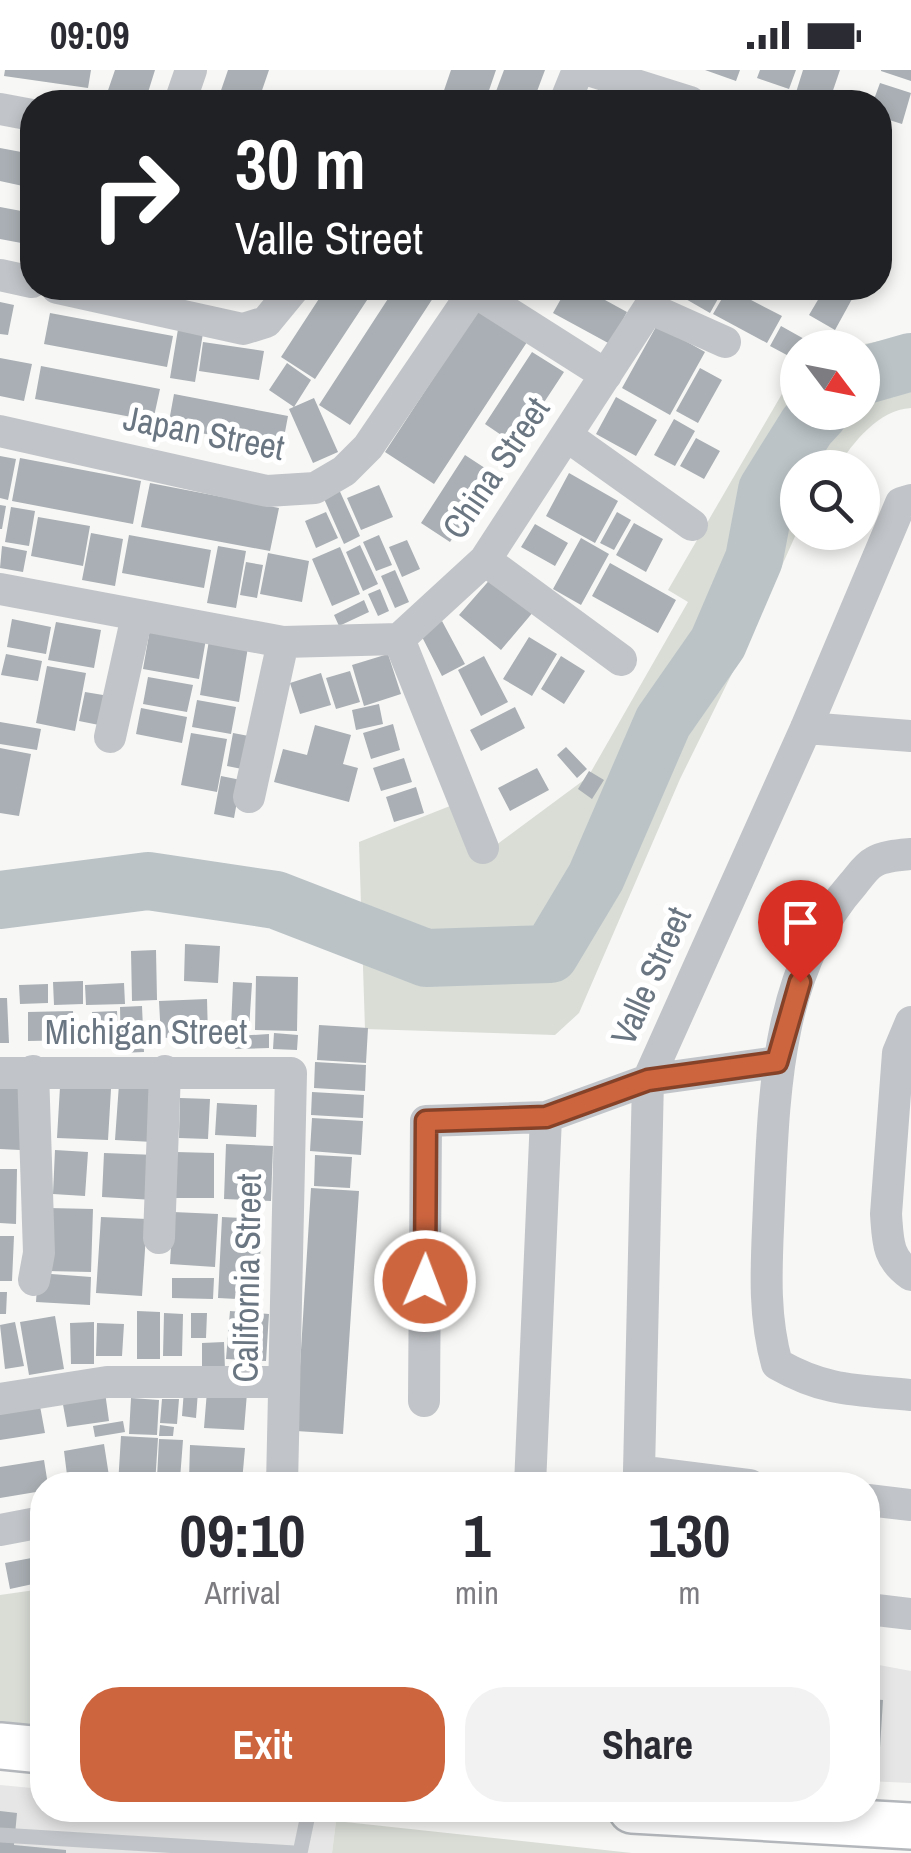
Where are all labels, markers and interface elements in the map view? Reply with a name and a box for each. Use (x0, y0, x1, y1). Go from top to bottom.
text: 09:09 (50, 10, 130, 61)
text: 30 m (235, 117, 366, 211)
icon: right (70, 130, 200, 260)
text: Valle Street (235, 207, 423, 268)
north arrow (780, 330, 880, 430)
map controls (780, 330, 880, 550)
street label: China Street (431, 388, 560, 548)
street label: Japan Street (120, 394, 288, 471)
button: search (780, 450, 880, 550)
pin (758, 880, 843, 983)
icon: arrive (773, 895, 828, 950)
street label: Valle Street (599, 899, 702, 1052)
street label: Michigan Street (45, 1008, 247, 1055)
street label: California Street (221, 1173, 272, 1383)
position arrow (373, 1229, 477, 1333)
text: 09:10 (180, 1495, 305, 1576)
text: 1 (463, 1495, 491, 1576)
text: 130 (648, 1495, 730, 1576)
text: Arrival (205, 1571, 280, 1614)
text: min (455, 1571, 499, 1614)
text: m (678, 1571, 700, 1614)
button: Exit (80, 1687, 445, 1802)
button: Share (465, 1687, 830, 1802)

